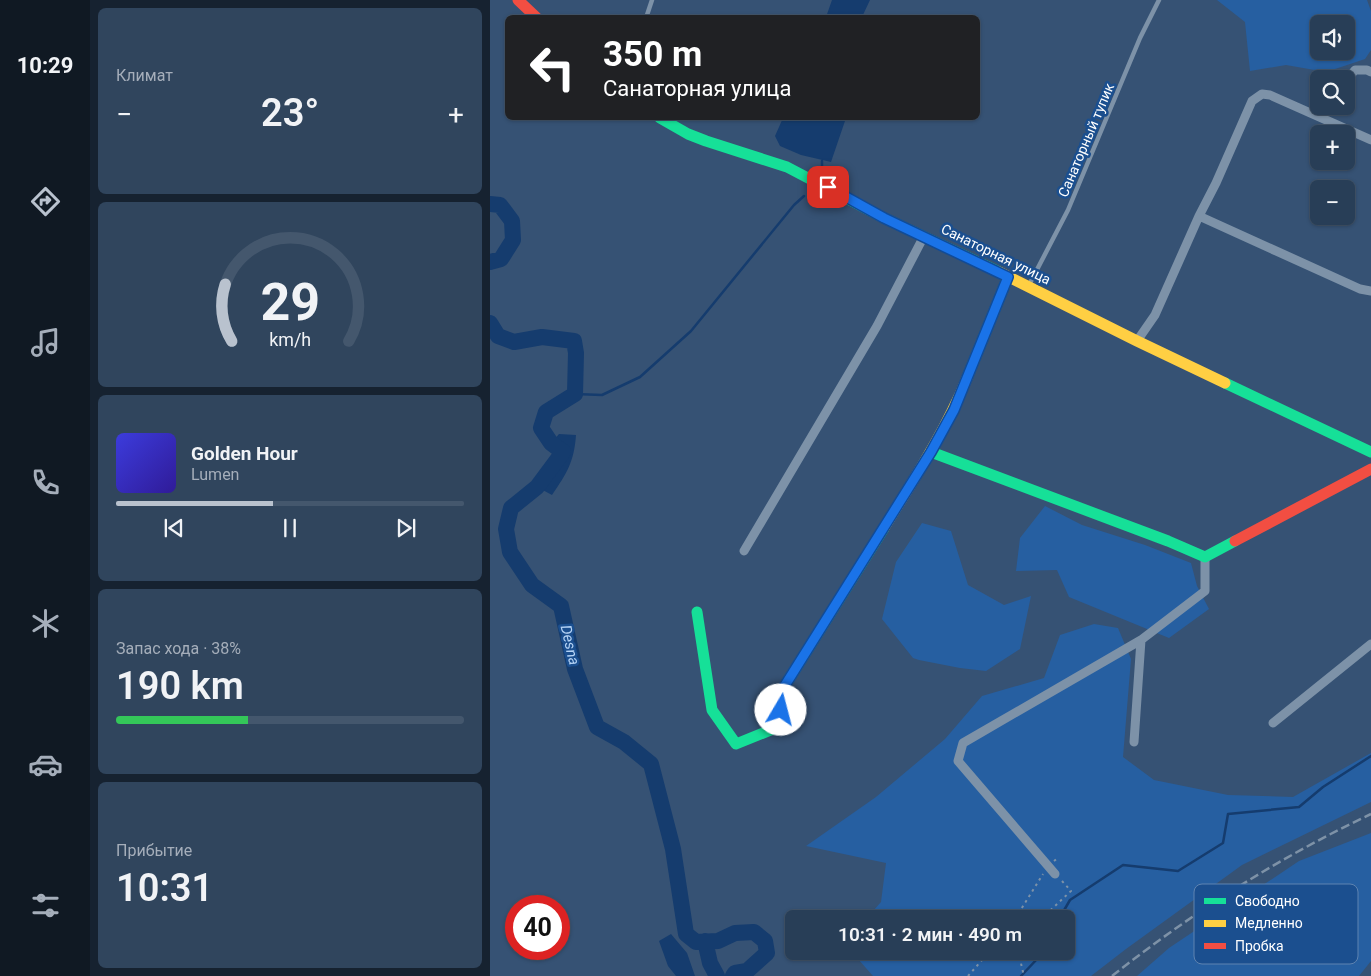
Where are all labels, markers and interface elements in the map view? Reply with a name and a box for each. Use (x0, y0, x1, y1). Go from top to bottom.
map controls (1310, 15, 1355, 225)
button: sound (1310, 15, 1355, 60)
text: 350 m (603, 34, 702, 75)
icon: left (520, 35, 585, 100)
text: 10:29 (17, 53, 73, 78)
text: Климат (116, 66, 173, 85)
button: search (1310, 70, 1355, 115)
text: Санаторная улица (603, 76, 791, 101)
street label: Санаторный тупик (1055, 80, 1117, 199)
text: 23° (261, 91, 319, 135)
text: − (116, 98, 132, 131)
text: + (448, 98, 464, 131)
button: + (1310, 125, 1355, 170)
pin (807, 166, 849, 208)
icon: arrive (814, 173, 842, 201)
button: − (1310, 180, 1355, 225)
icon: directions (28, 184, 63, 219)
street label: Санаторная улица (939, 221, 1053, 287)
text: 29 (260, 272, 320, 333)
icon: music (28, 325, 63, 360)
text: km/h (269, 329, 311, 350)
text: Golden Hour (191, 442, 298, 465)
icon: phone (28, 465, 63, 500)
text: Lumen (191, 465, 239, 484)
icon: previous (160, 514, 188, 542)
icon: pause (276, 514, 304, 542)
icon: next (392, 514, 420, 542)
icon: climate (28, 606, 63, 641)
water label: Desna (557, 623, 583, 667)
text: Запас хода · 38% (116, 639, 241, 658)
text: 190 km (116, 664, 244, 708)
position arrow (754, 683, 806, 735)
icon: car (28, 747, 63, 782)
text: Прибытие (116, 841, 192, 860)
text: 10:31 (116, 866, 213, 910)
legend (1194, 884, 1358, 964)
icon: filters (28, 888, 63, 923)
text: Свободно (1235, 893, 1300, 909)
speed limit sign: 40 (505, 895, 570, 960)
text: Медленно (1235, 915, 1303, 931)
text: 10:31 · 2 мин · 490 m (838, 923, 1022, 946)
text: Пробка (1235, 938, 1284, 954)

